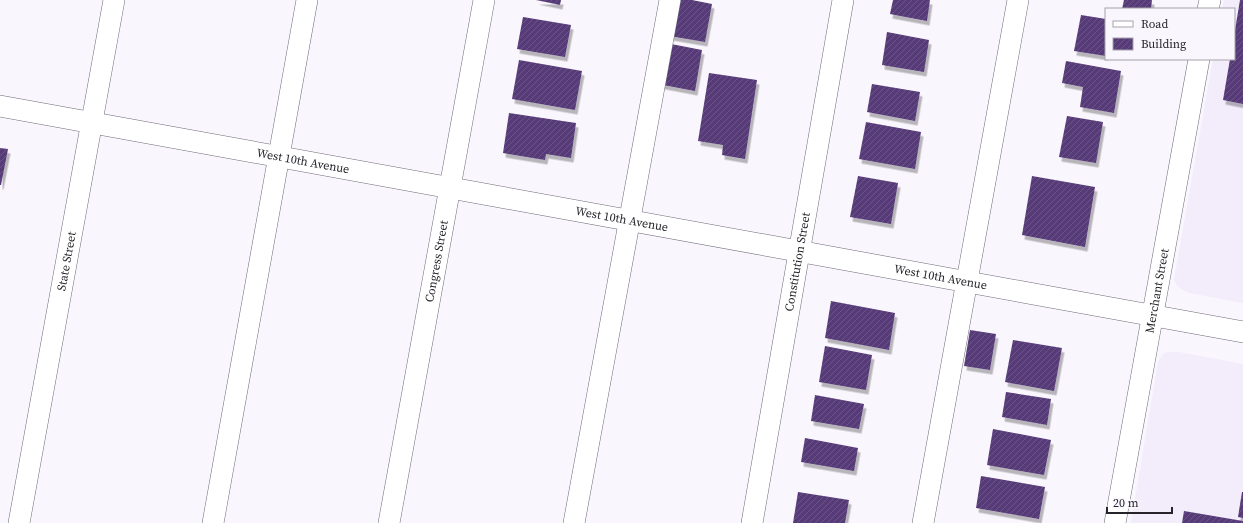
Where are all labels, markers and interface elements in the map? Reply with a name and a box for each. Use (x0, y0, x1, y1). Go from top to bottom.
legend (1105, 8, 1235, 60)
text: Road (1141, 16, 1168, 32)
text: Building (1141, 36, 1186, 52)
street label: West 10th Avenue (255, 145, 351, 177)
street label: West 10th Avenue (574, 203, 670, 235)
street label: Constitution Street (781, 211, 814, 313)
street label: Congress Street (421, 219, 452, 304)
street label: State Street (53, 230, 80, 292)
street label: Merchant Street (1142, 247, 1173, 334)
street label: West 10th Avenue (893, 261, 988, 293)
scale bar (1107, 489, 1172, 515)
text: 20 m (1113, 495, 1139, 511)

